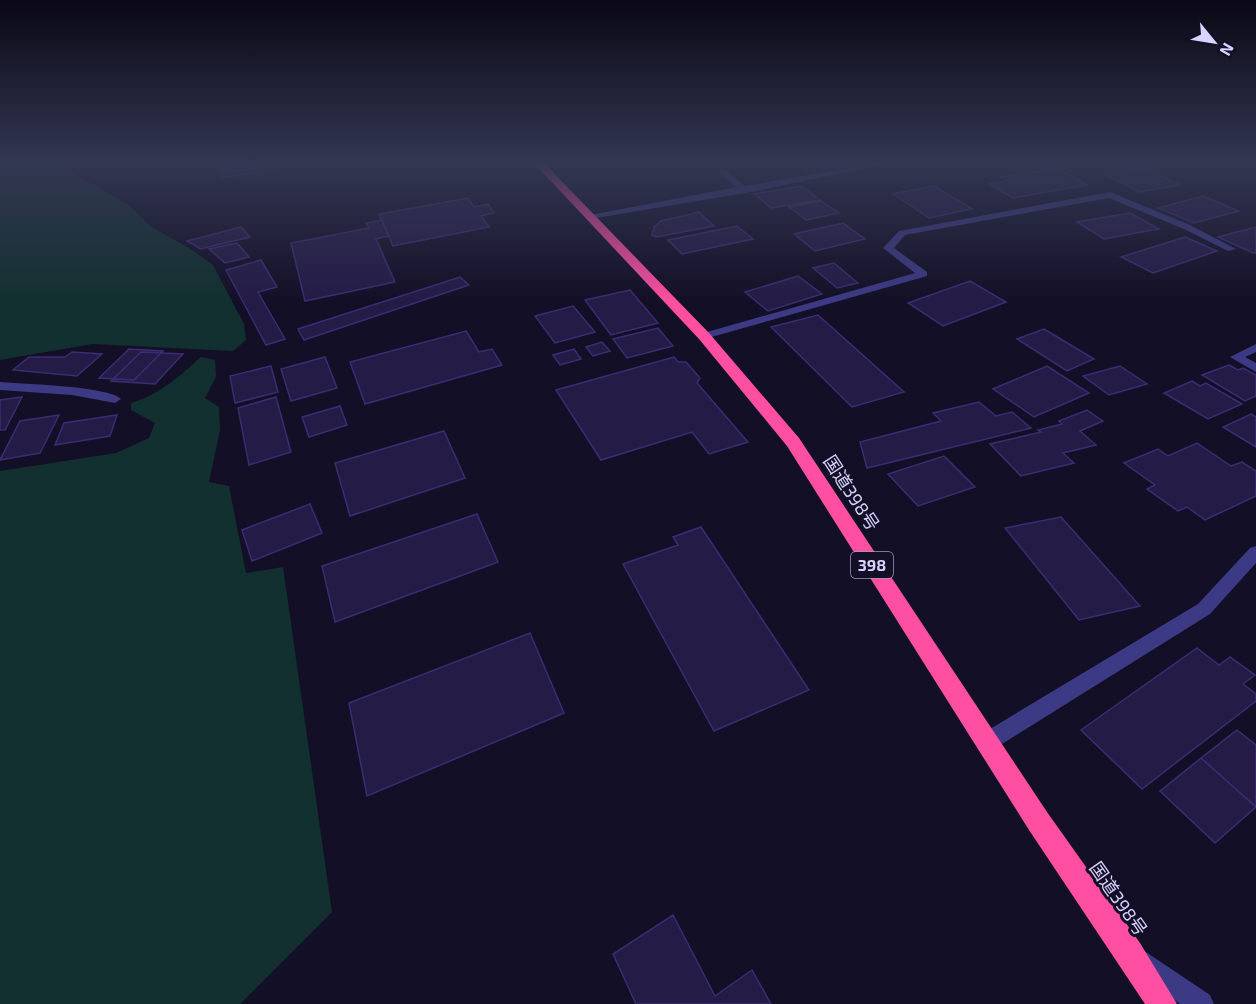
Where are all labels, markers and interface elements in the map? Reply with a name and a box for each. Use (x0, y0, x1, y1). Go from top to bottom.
north arrow (1184, 12, 1244, 72)
text: N (1216, 40, 1239, 60)
street label: 国道398号 (819, 451, 884, 534)
road number: 398 (851, 552, 893, 578)
street label: 国道398号 (1085, 857, 1152, 940)

